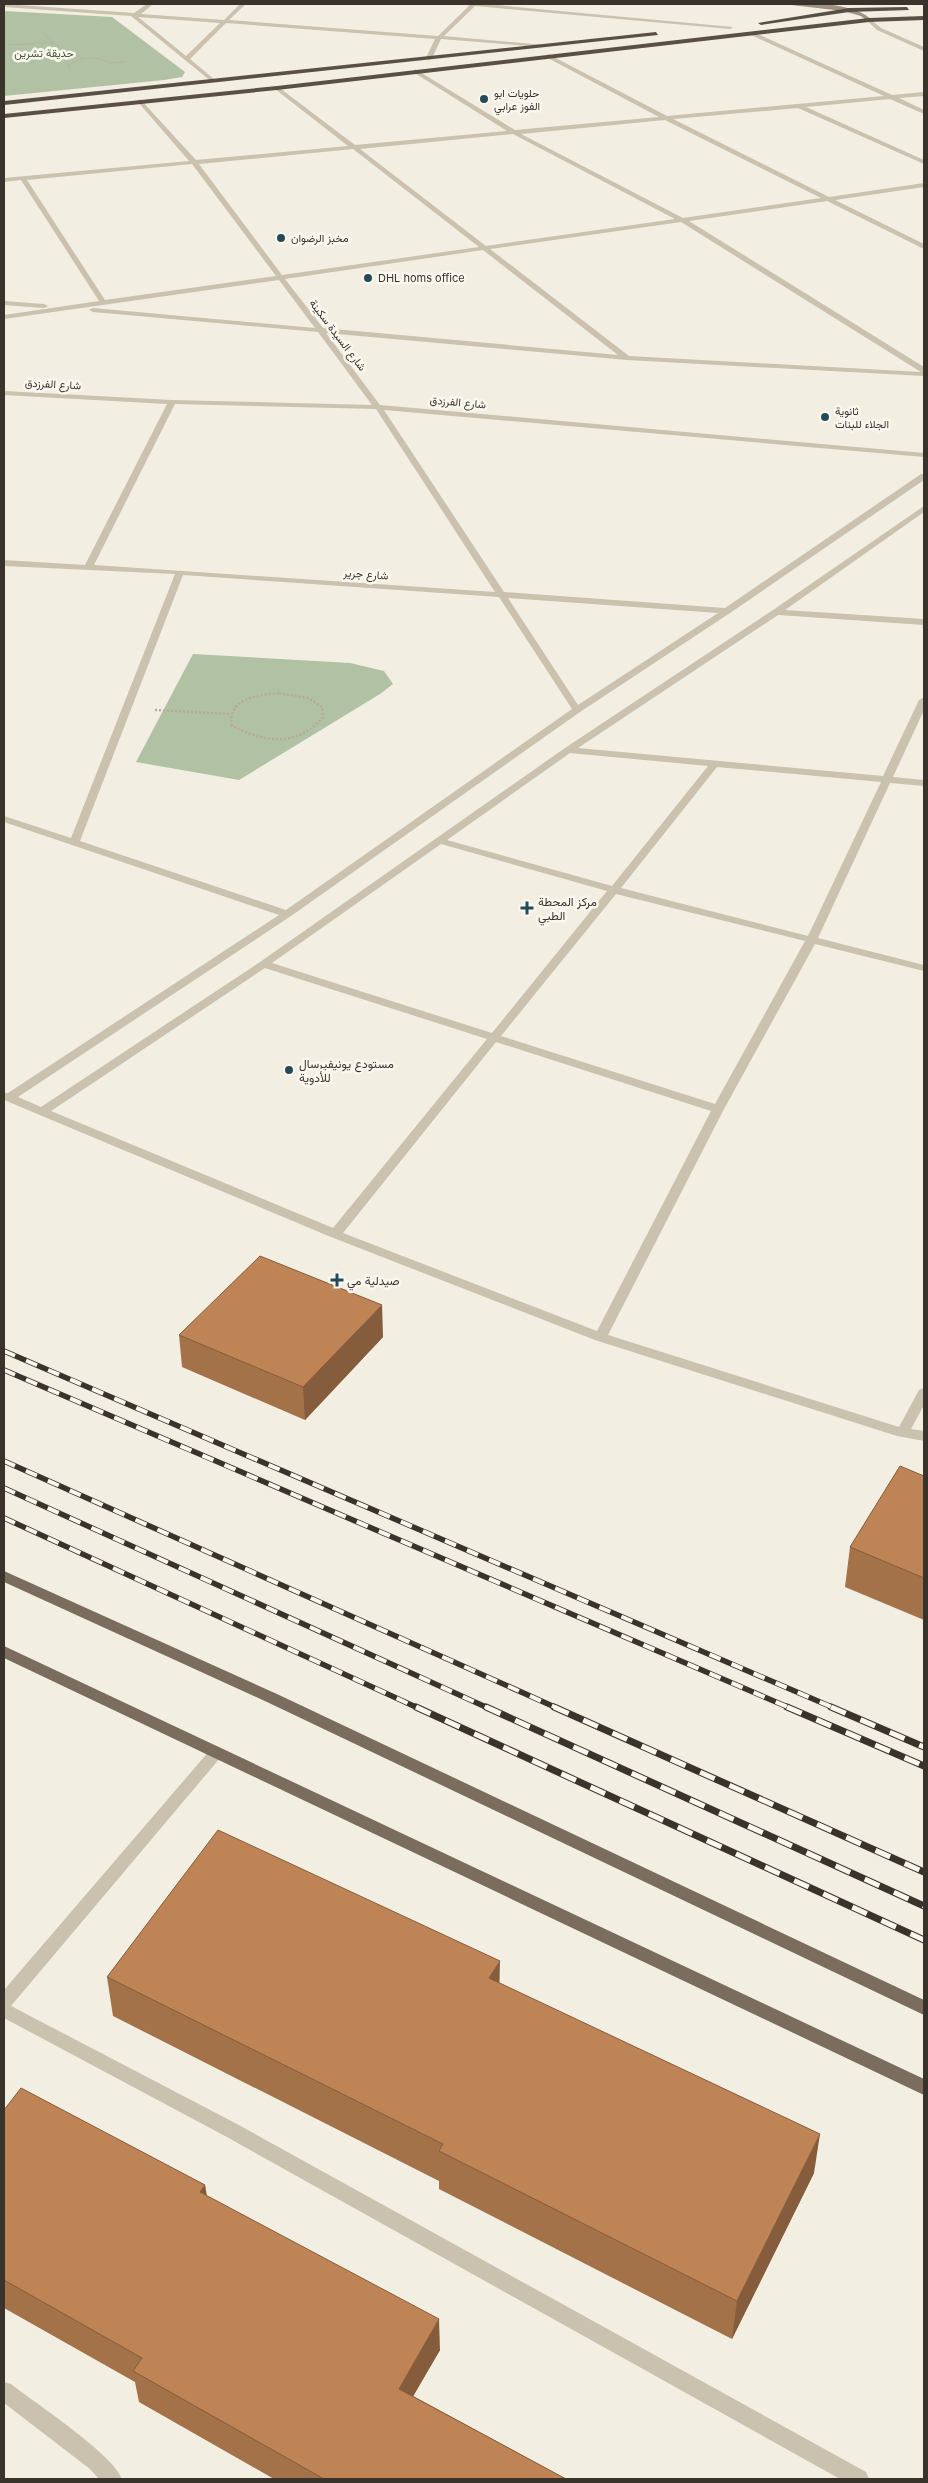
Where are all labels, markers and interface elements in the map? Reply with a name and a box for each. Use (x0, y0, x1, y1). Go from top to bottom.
park label: حديقة تشرين (14, 46, 74, 60)
place label: حلويات ابو الفوز عرابي (494, 86, 540, 116)
marker: حلويات ابو الفوز عرابي (478, 93, 490, 105)
place label: مخبز الرضوان (291, 231, 349, 245)
marker: مخبز الرضوان (275, 232, 287, 244)
place label: DHL homs office (378, 271, 465, 285)
marker: DHL homs office (362, 272, 374, 284)
street label: شارع السيدة سكينة (306, 296, 370, 374)
street label: شارع الفرزدق (24, 376, 82, 393)
street label: شارع الفرزدق (429, 393, 487, 412)
place label: ثانوية الجلاء للبنات (835, 404, 889, 431)
marker: ثانوية الجلاء للبنات (819, 411, 831, 423)
street label: شارع جرير (342, 565, 389, 584)
place label: مركز المحطة الطبي (538, 894, 597, 926)
marker: مركز المحطة الطبي (520, 901, 534, 915)
place label: مستودع يونيفيرسال للأدوية (299, 1056, 394, 1086)
marker: مستودع يونيفيرسال للأدوية (283, 1064, 295, 1076)
place label: صيدلية مي (347, 1273, 400, 1291)
marker: صيدلية مي (331, 1274, 343, 1286)

